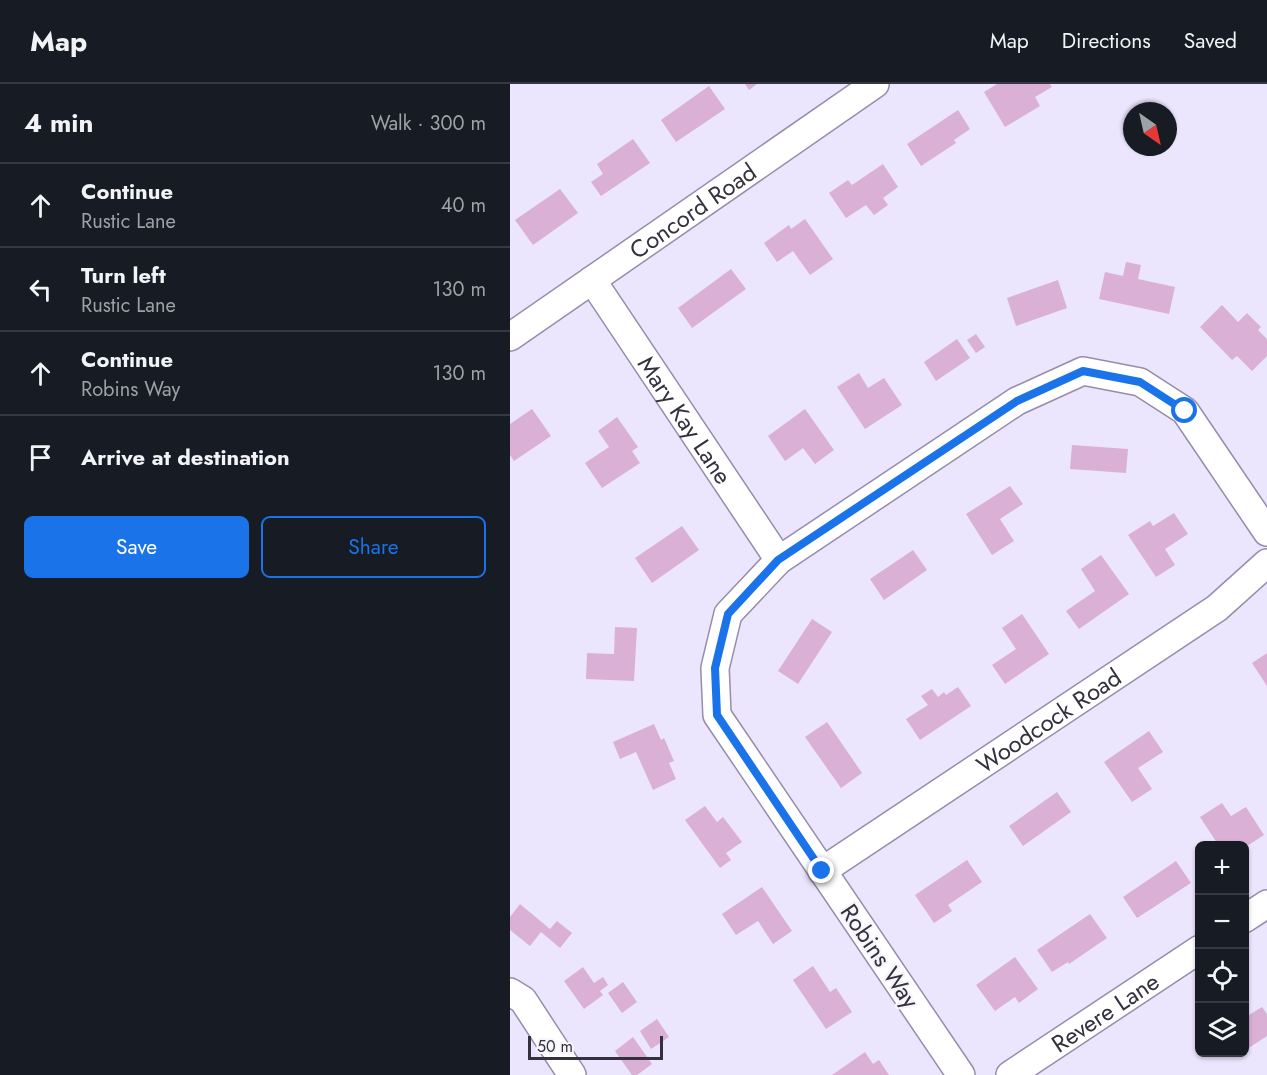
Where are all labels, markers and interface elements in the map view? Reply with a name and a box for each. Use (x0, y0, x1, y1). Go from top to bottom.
text: Map (30, 21, 87, 62)
text: Map (990, 26, 1029, 56)
text: Directions (1062, 26, 1151, 56)
text: Saved (1184, 26, 1237, 56)
north arrow (1123, 102, 1177, 156)
text: 4 min (24, 104, 93, 142)
text: Walk · 300 m (371, 109, 486, 138)
street label: Concord Road (622, 154, 763, 267)
text: Continue (81, 175, 173, 207)
icon: ahead (24, 189, 57, 222)
text: 40 m (441, 191, 486, 220)
text: Rustic Lane (81, 207, 176, 236)
text: Turn left (81, 259, 166, 291)
icon: left (24, 273, 57, 306)
text: 130 m (432, 275, 486, 304)
text: Rustic Lane (81, 291, 176, 320)
text: Continue (81, 343, 173, 375)
street label: Mary Kay Lane (630, 349, 741, 491)
icon: ahead (24, 357, 57, 390)
text: 130 m (432, 359, 486, 388)
text: Robins Way (81, 375, 180, 404)
route start (1171, 397, 1197, 423)
icon: arrive (24, 441, 57, 474)
text: Arrive at destination (81, 441, 290, 473)
button: Save (24, 516, 249, 578)
button: Share (261, 516, 486, 578)
street label: Woodcock Road (969, 659, 1128, 781)
map controls (1195, 841, 1249, 1057)
button: + (1195, 841, 1249, 895)
route end (808, 857, 834, 883)
button: − (1195, 895, 1249, 949)
street label: Robins Way (832, 897, 928, 1016)
button: locate (1195, 949, 1249, 1003)
street label: Revere Lane (1044, 963, 1166, 1061)
button: layers (1195, 1003, 1249, 1057)
scale bar (528, 1033, 663, 1060)
text: 50 m (537, 1035, 573, 1058)

